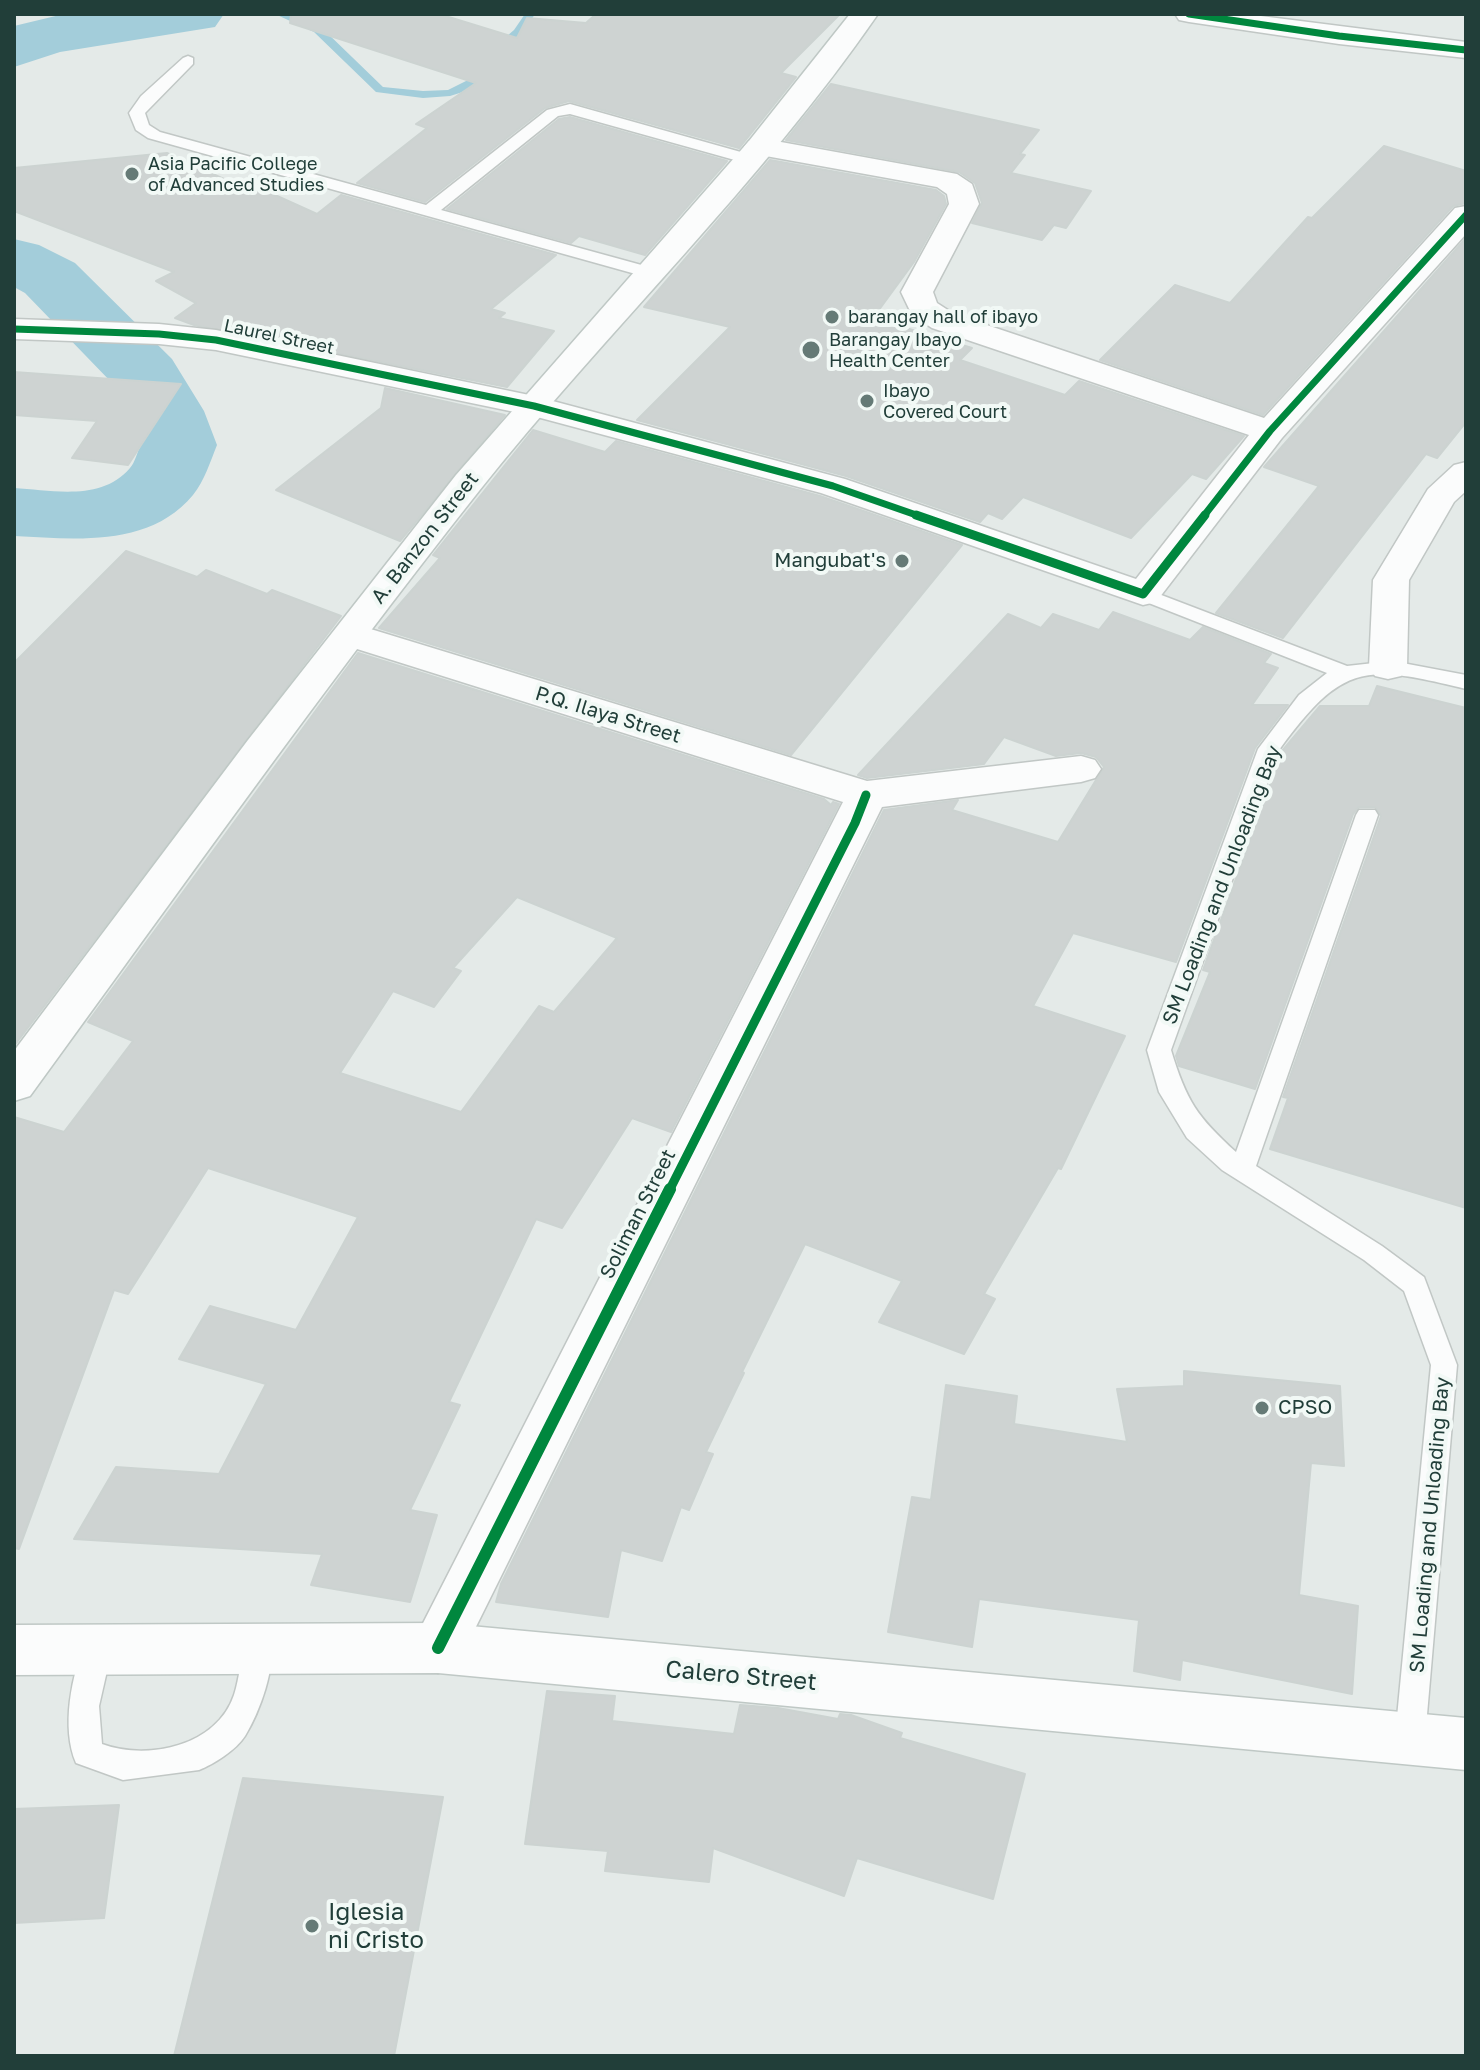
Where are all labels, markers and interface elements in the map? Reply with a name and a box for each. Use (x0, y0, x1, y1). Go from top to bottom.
place label: Asia Pacific College of Advanced Studies (148, 153, 324, 196)
marker: Asia Pacific College of Advanced Studies (123, 165, 141, 183)
place label: barangay hall of ibayo (848, 306, 1038, 328)
marker: barangay hall of ibayo (823, 308, 841, 326)
street label: Laurel Street (222, 315, 336, 359)
place label: Barangay Ibayo Health Center (829, 329, 962, 372)
marker: Barangay Ibayo Health Center (800, 339, 822, 361)
place label: Ibayo Covered Court (883, 380, 1007, 422)
marker: Ibayo Covered Court (858, 392, 876, 410)
street label: A. Banzon Street (366, 467, 484, 609)
place label: Mangubat's (774, 549, 886, 573)
marker: Mangubat's (893, 552, 911, 570)
street label: P.Q. Ilaya Street (532, 681, 684, 749)
street label: SM Loading and Unloading Bay (1158, 742, 1286, 1028)
street label: Soliman Street (595, 1145, 681, 1283)
street label: SM Loading and Unloading Bay (1405, 1376, 1455, 1674)
place label: CPSO (1278, 1396, 1332, 1420)
marker: CPSO (1253, 1399, 1271, 1417)
street label: Calero Street (664, 1655, 818, 1697)
place label: Iglesia ni Cristo (328, 1898, 424, 1954)
marker: Iglesia ni Cristo (303, 1917, 321, 1935)

